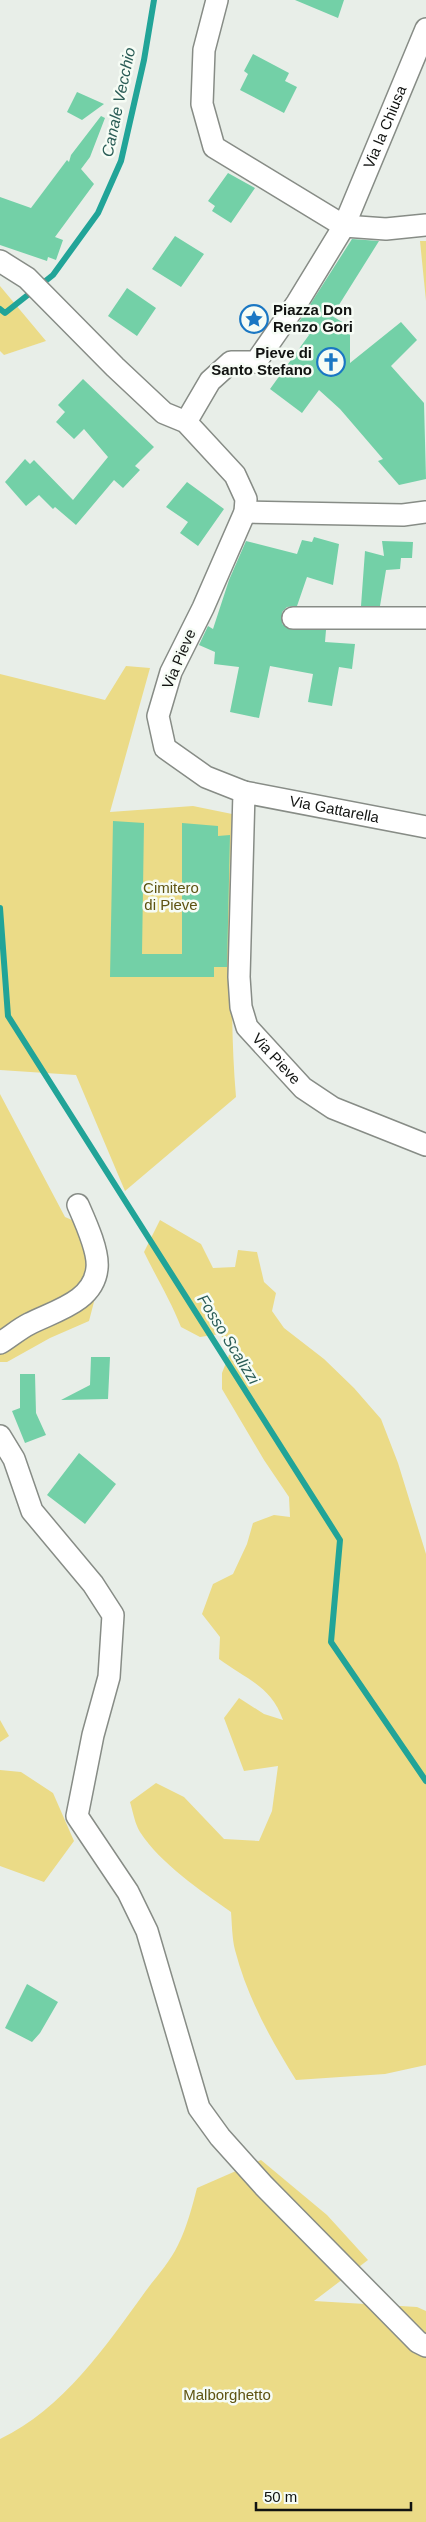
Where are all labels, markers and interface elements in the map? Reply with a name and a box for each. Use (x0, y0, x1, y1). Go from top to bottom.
water label: Canale Vecchio (99, 46, 138, 158)
street label: Via la Chiusa (360, 82, 410, 171)
place label: Piazza Don Renzo Gori (273, 301, 353, 335)
place icon: Piazza Don Renzo Gori (239, 304, 269, 334)
place label: Pieve di Santo Stefano (211, 344, 312, 378)
church icon: Pieve di Santo Stefano (316, 347, 346, 377)
street label: Via Pieve (158, 626, 199, 691)
street label: Via Gattarella (288, 792, 381, 826)
park label: Cimitero di Pieve (143, 879, 199, 913)
street label: Via Pieve (249, 1030, 304, 1088)
water label: Fosso Scalizzi (194, 1291, 263, 1388)
park label: Malborghetto (183, 2386, 271, 2403)
scale bar (256, 2480, 411, 2512)
text: 50 m (264, 2488, 297, 2505)

